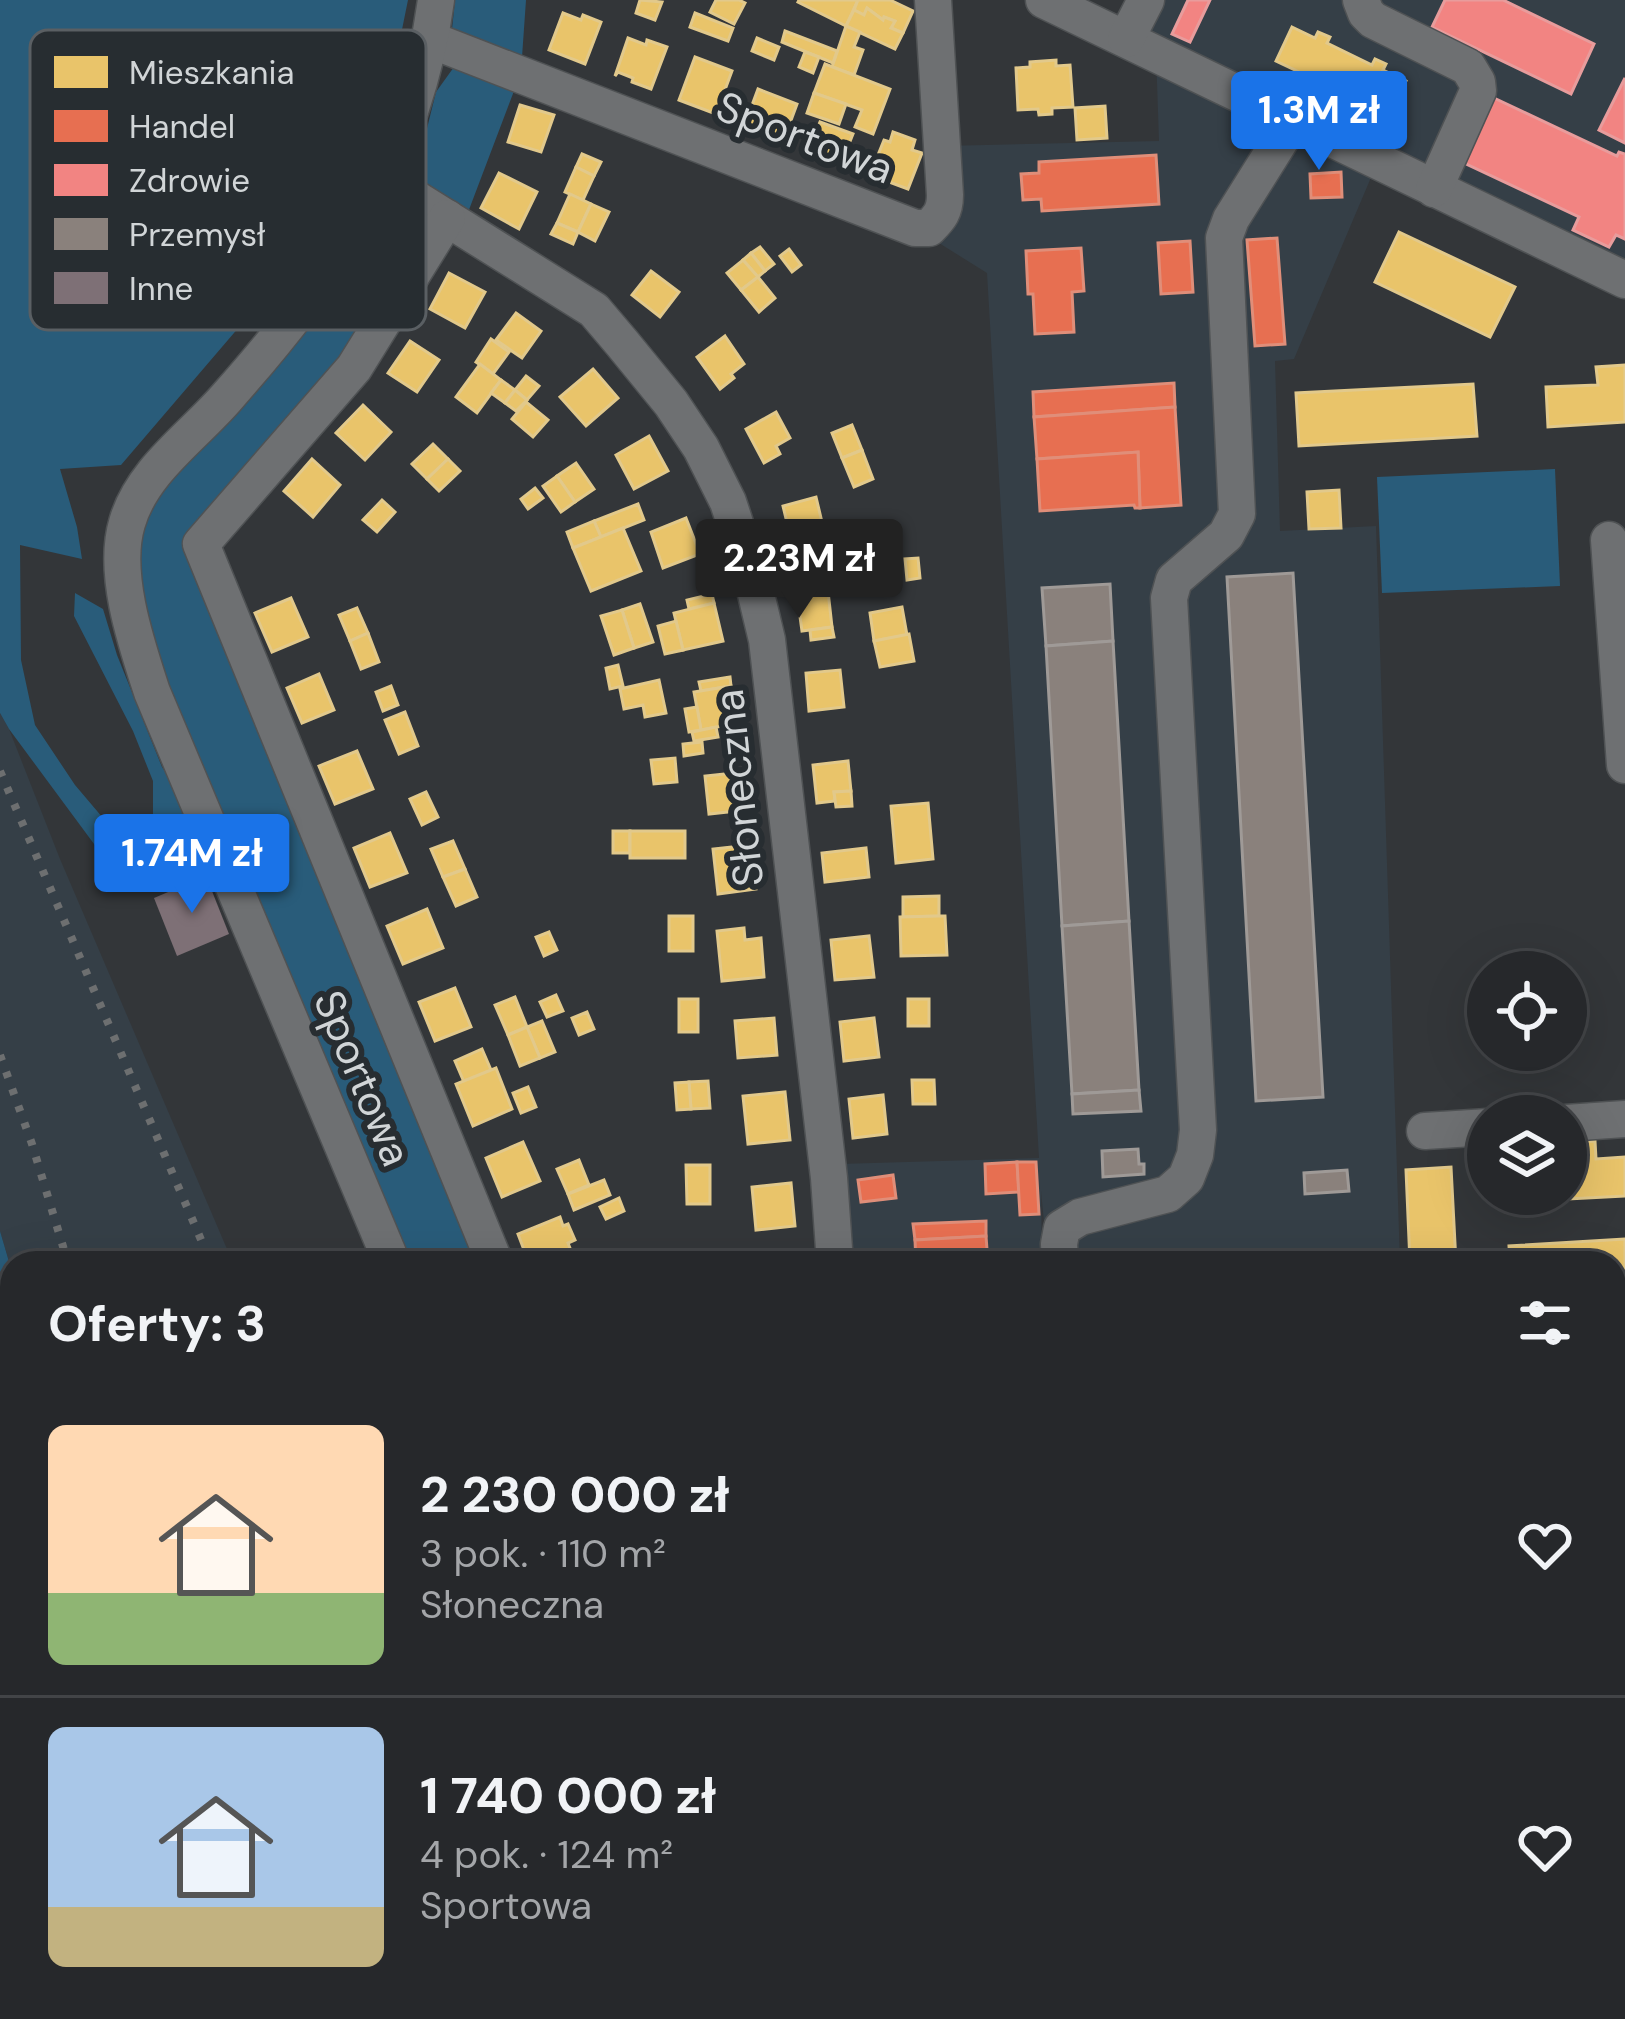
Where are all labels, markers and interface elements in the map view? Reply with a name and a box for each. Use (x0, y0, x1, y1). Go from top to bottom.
legend (30, 30, 426, 330)
text: Mieszkania (129, 51, 294, 94)
pin: 1.3M zł (1208, 71, 1430, 173)
street label: Sportowa (709, 79, 901, 196)
text: 1.3M zł (1258, 84, 1380, 135)
text: Handel (129, 105, 235, 148)
text: Zdrowie (129, 159, 250, 202)
text: Przemysł (129, 213, 265, 256)
text: Inne (129, 267, 193, 310)
pin: 2.23M zł (675, 519, 923, 621)
text: 2.23M zł (723, 532, 875, 583)
street label: Słoneczna (701, 687, 776, 889)
pin: 1.74M zł (68, 814, 316, 916)
text: 1.74M zł (121, 827, 263, 878)
map controls (1467, 951, 1587, 1215)
button: locate (1467, 951, 1587, 1071)
street label: Sportowa (301, 982, 424, 1174)
button: layers (1467, 1095, 1587, 1215)
text: Oferty: 3 (48, 1290, 266, 1357)
icon: filters (1512, 1290, 1578, 1356)
text: 2 230 000 zł (420, 1461, 729, 1528)
icon: home (144, 1473, 288, 1617)
icon: heart (1512, 1512, 1578, 1578)
text: 3 pok. · 110 m² (420, 1528, 666, 1579)
text: Słoneczna (420, 1579, 604, 1630)
text: 1 740 000 zł (420, 1762, 716, 1829)
icon: home (144, 1775, 288, 1919)
icon: heart (1512, 1814, 1578, 1880)
text: 4 pok. · 124 m² (420, 1829, 673, 1880)
text: Sportowa (420, 1880, 592, 1931)

